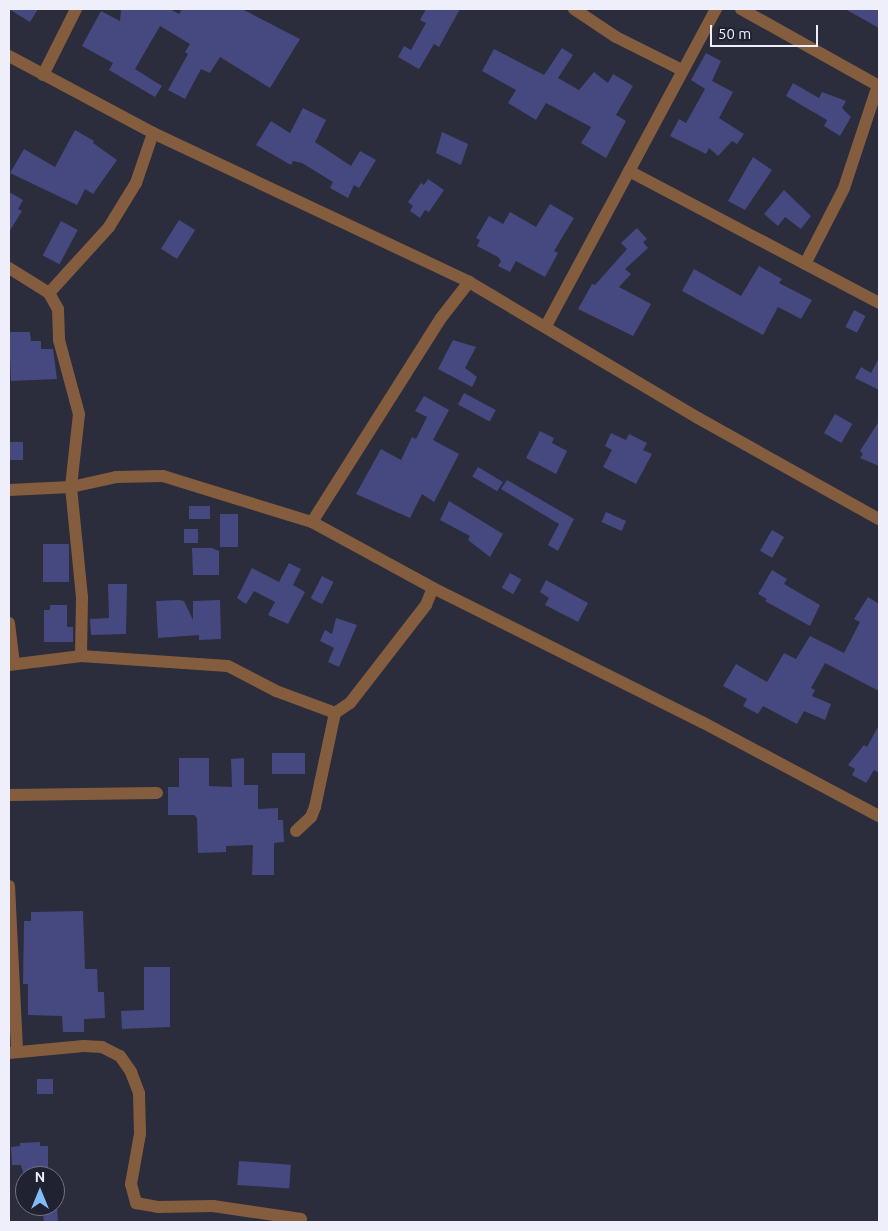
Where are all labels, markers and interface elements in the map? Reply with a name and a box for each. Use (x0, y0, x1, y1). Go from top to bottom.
scale bar (713, 15, 820, 47)
text: 50 m (718, 25, 751, 42)
north arrow (15, 1166, 65, 1216)
text: N (35, 1169, 45, 1185)

